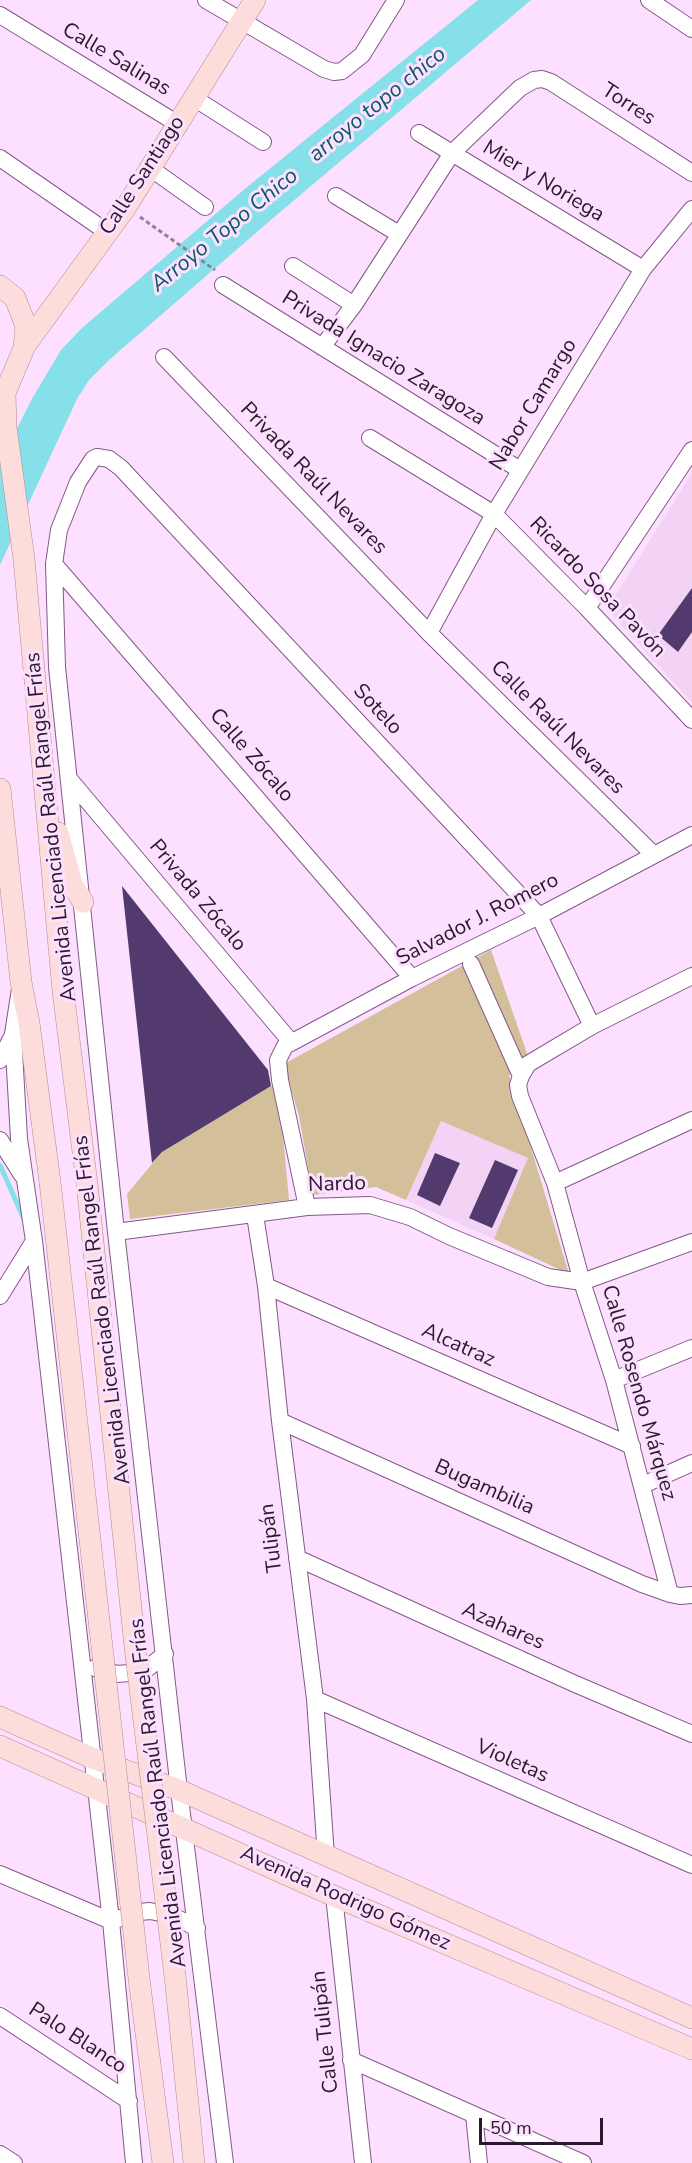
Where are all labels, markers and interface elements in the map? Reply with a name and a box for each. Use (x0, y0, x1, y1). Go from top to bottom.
street label: Calle Salinas (57, 18, 175, 102)
water label: arroyo topo chico (304, 42, 452, 168)
street label: Torres (596, 78, 660, 132)
street label: Calle Santiago (95, 112, 191, 240)
street label: Mier y Noriega (478, 136, 608, 228)
water label: Arroyo Topo Chico (146, 164, 304, 298)
street label: Privada Ignacio Zaragoza (277, 286, 489, 432)
street label: Nabor Camargo (485, 335, 583, 475)
street label: Privada Raúl Nevares (234, 398, 392, 560)
street label: Ricardo Sosa Pavón (523, 512, 671, 664)
street label: Avenida Licenciado Raúl Rangel Frías (21, 651, 83, 1003)
street label: Calle Raúl Nevares (485, 656, 629, 800)
street label: Sotelo (347, 679, 407, 741)
street label: Calle Zócalo (203, 704, 299, 808)
street label: Privada Zócalo (143, 835, 251, 957)
street label: Salvador J. Romero (393, 868, 563, 972)
street label: Avenida Licenciado Raúl Rangel Frías (69, 1134, 137, 1486)
street label: Nardo (308, 1171, 366, 1199)
street label: Calle Rosendo Márquez (595, 1282, 681, 1504)
street label: Alcatraz (417, 1319, 499, 1373)
street label: Bugambilia (430, 1455, 538, 1521)
street label: Tulipán (255, 1502, 289, 1574)
street label: Azahares (458, 1598, 548, 1656)
street label: Avenida Licenciado Raúl Rangel Frías (125, 1617, 193, 1969)
street label: Violetas (472, 1735, 552, 1789)
street label: Avenida Rodrigo Gómez (236, 1841, 454, 1957)
street label: Calle Tulipán (307, 1969, 345, 2095)
street label: Palo Blanco (23, 1998, 131, 2080)
scale bar (482, 2106, 606, 2144)
text: 50 m (490, 2116, 532, 2140)

